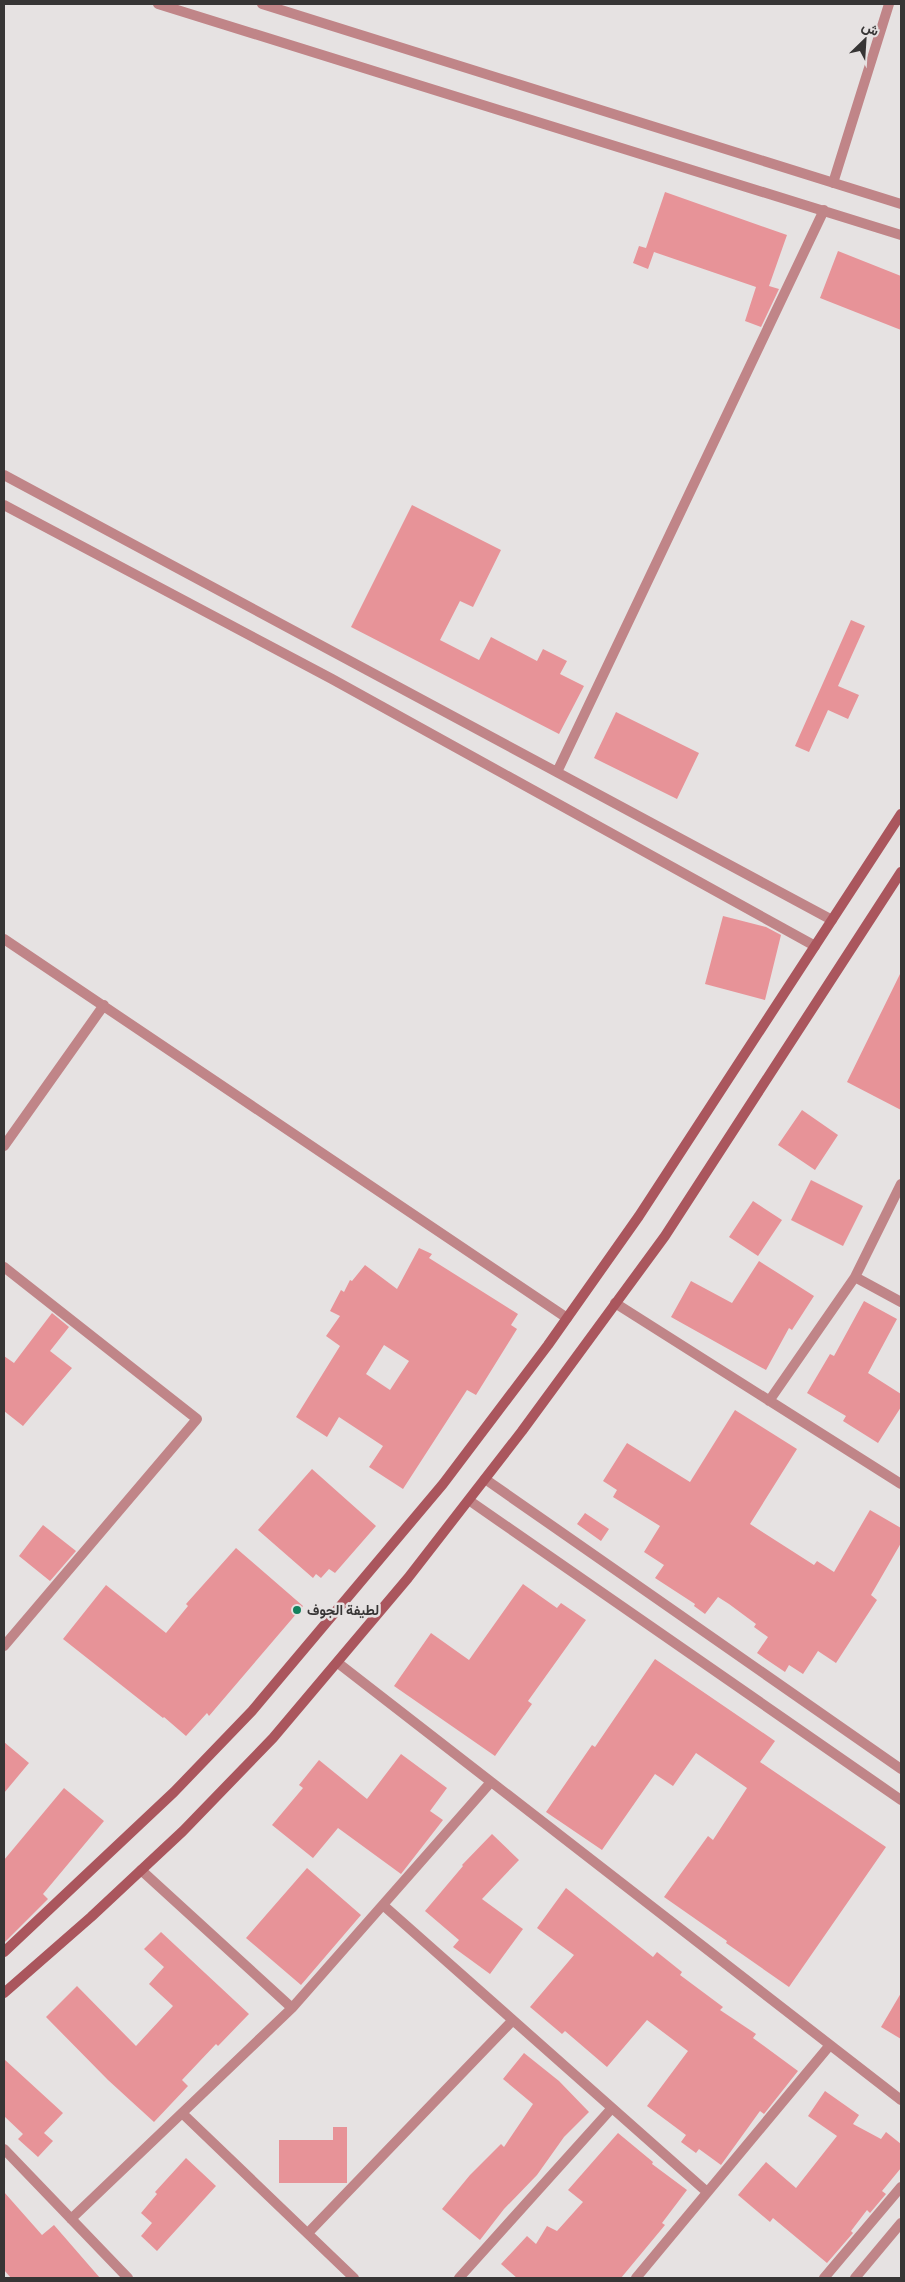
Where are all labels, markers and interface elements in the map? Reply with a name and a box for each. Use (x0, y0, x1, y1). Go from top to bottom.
north arrow (840, 15, 890, 65)
text: ش (859, 17, 882, 40)
place label: لطيفة الجوف (307, 1602, 379, 1619)
marker: لطيفة الجوف (291, 1604, 303, 1616)

